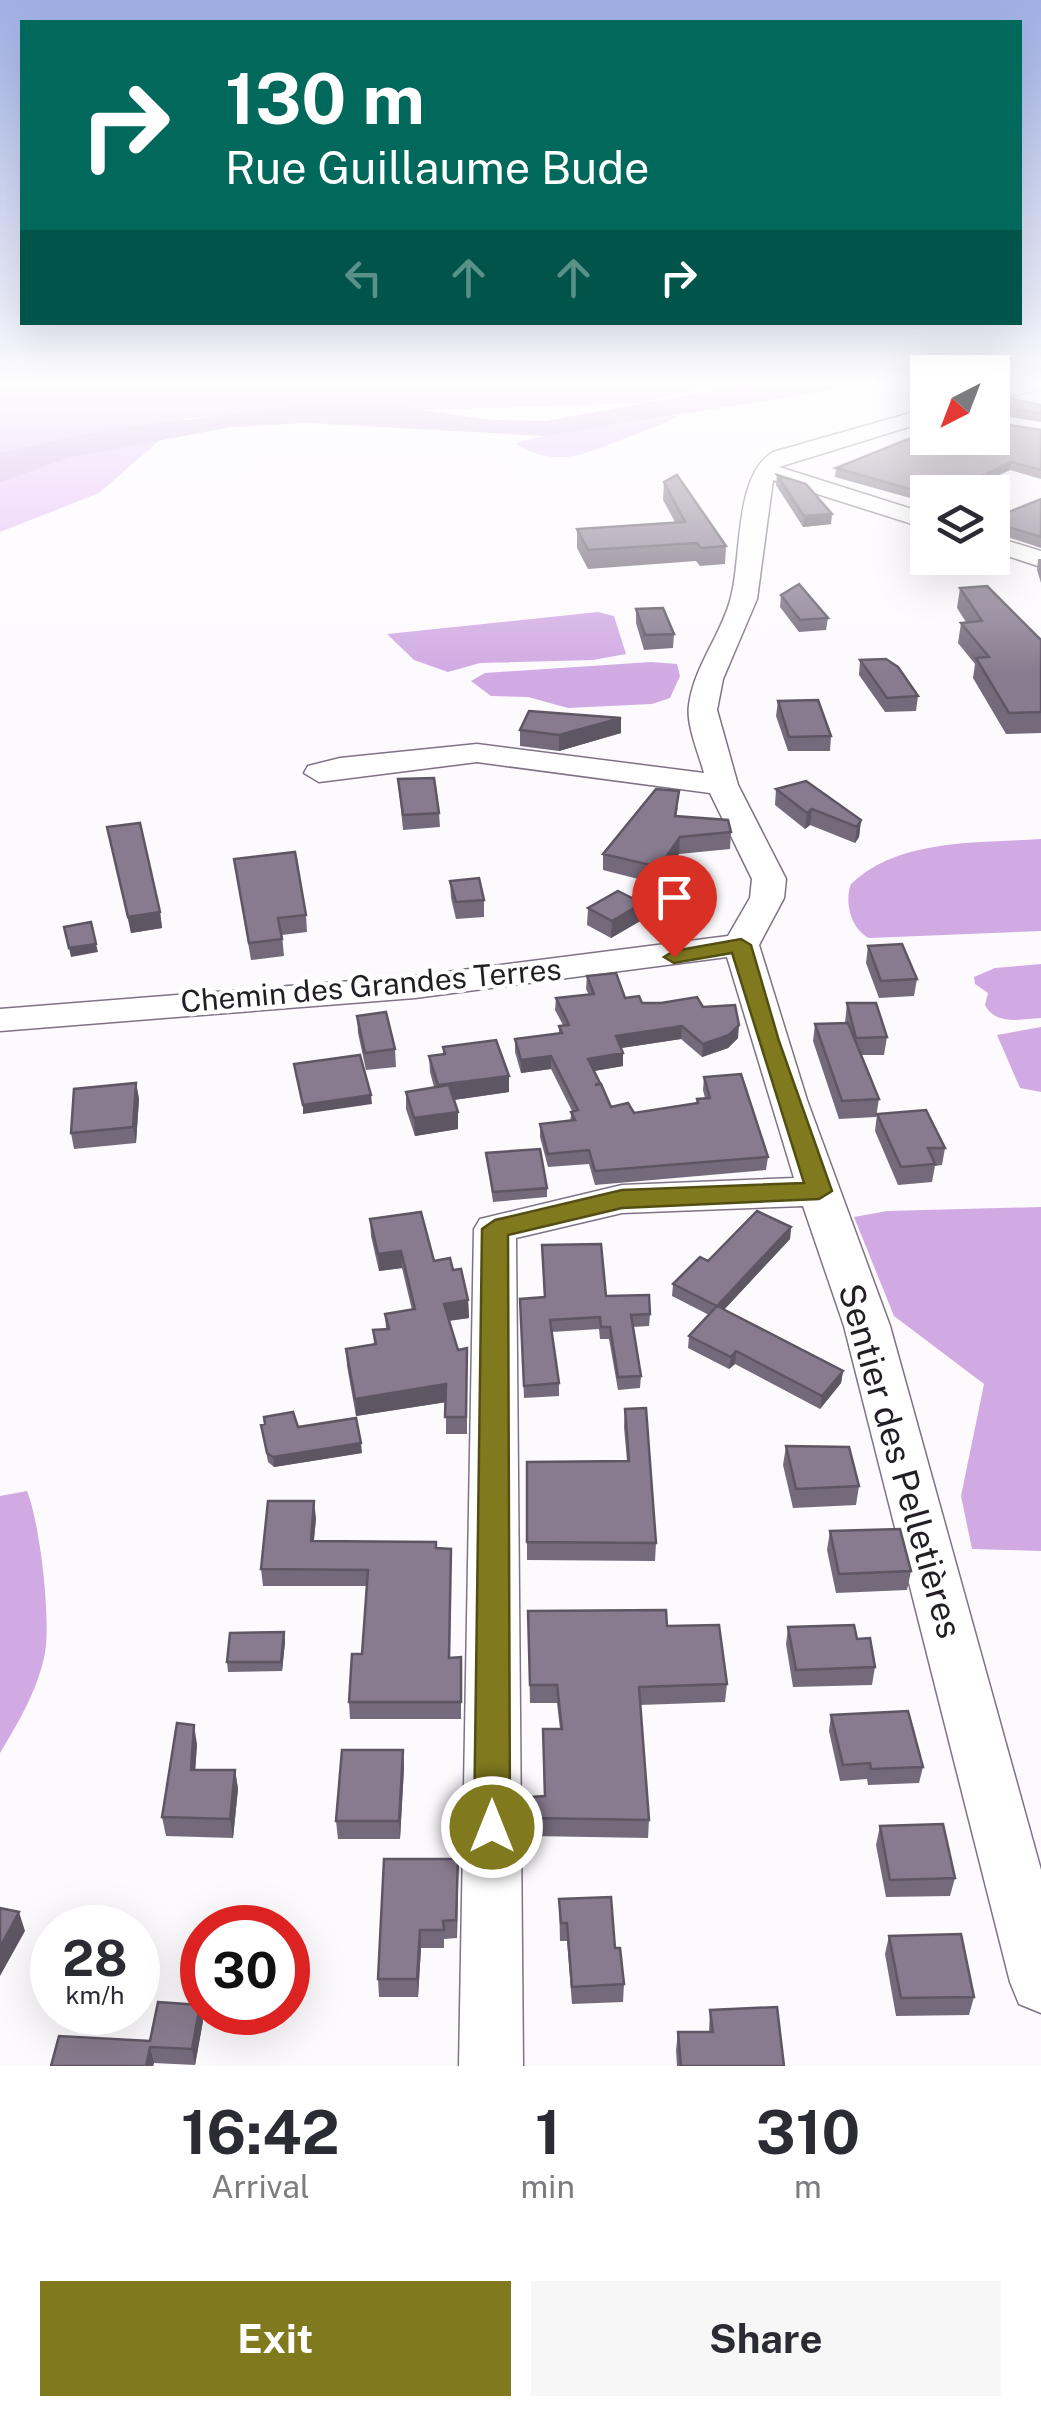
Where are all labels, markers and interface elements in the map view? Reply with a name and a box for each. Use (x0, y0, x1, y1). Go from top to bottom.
text: 130 m (225, 57, 425, 140)
icon: right (60, 60, 190, 190)
text: Rue Guillaume Bude (225, 141, 650, 194)
icon: left (336, 250, 391, 305)
icon: ahead (441, 250, 496, 305)
icon: ahead (546, 250, 601, 305)
icon: right (651, 250, 706, 305)
north arrow (910, 355, 1010, 455)
map controls (910, 355, 1010, 575)
button: layers (910, 475, 1010, 575)
pin (632, 855, 717, 958)
icon: arrive (647, 870, 702, 925)
street label: Chemin des Grandes Terres (179, 950, 563, 1020)
street label: Sentier des Pelletières (830, 1279, 971, 1643)
position arrow (440, 1775, 544, 1879)
speed limit sign: 30 (180, 1905, 310, 2035)
text: 28 (62, 1928, 128, 1987)
text: km/h (66, 1980, 124, 2010)
text: 16:42 (181, 2097, 340, 2168)
text: 1 (535, 2097, 561, 2168)
text: 310 (756, 2097, 860, 2168)
text: Arrival (211, 2168, 310, 2205)
text: min (521, 2168, 575, 2205)
text: m (794, 2168, 822, 2205)
button: Exit (40, 2281, 511, 2396)
button: Share (531, 2281, 1001, 2396)

